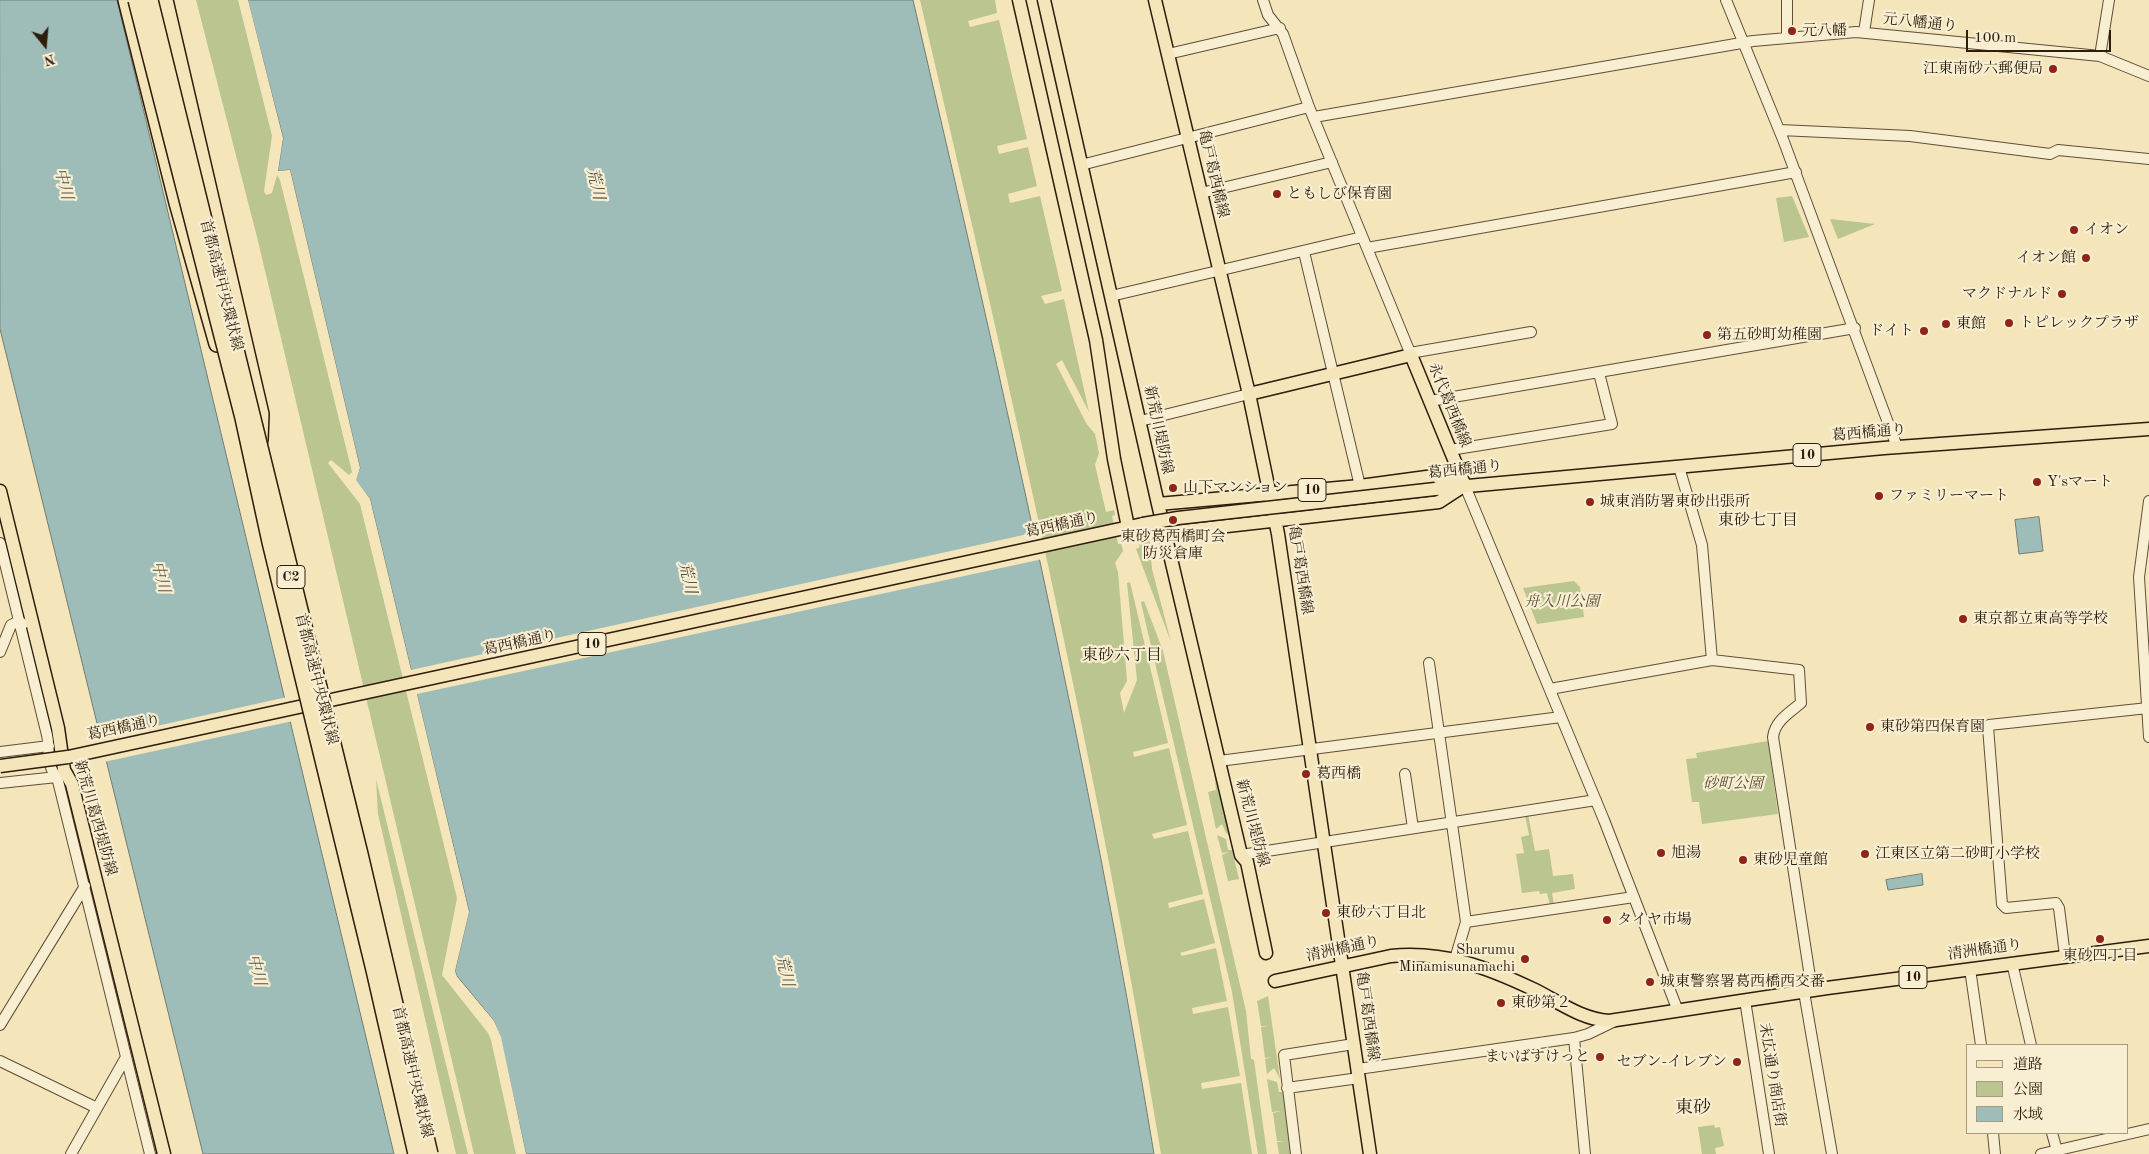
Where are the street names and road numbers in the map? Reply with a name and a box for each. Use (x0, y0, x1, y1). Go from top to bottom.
street label: 元八幡通り (1882, 10, 1958, 36)
street label: 亀戸葛西橋線 (1194, 128, 1232, 220)
street label: 首都高速中央環状線 (196, 217, 246, 353)
street label: 永代葛西橋線 (1424, 360, 1474, 450)
street label: 新荒川堤防線 (1140, 384, 1176, 476)
street label: 葛西橋通り (1831, 421, 1907, 445)
road number: 10 (1793, 444, 1821, 466)
street label: 葛西橋通り (1427, 457, 1503, 483)
road number: 10 (1298, 478, 1326, 502)
street label: 葛西橋通り (1023, 508, 1101, 542)
street label: 亀戸葛西橋線 (1284, 524, 1316, 616)
road number: C2 (277, 566, 305, 588)
street label: 首都高速中央環状線 (291, 611, 341, 747)
street label: 葛西橋通り (481, 626, 559, 660)
road number: 10 (578, 633, 606, 656)
street label: 葛西橋通り (85, 711, 163, 745)
street label: 新荒川葛西堤防線 (70, 758, 120, 878)
street label: 新荒川堤防線 (1232, 777, 1272, 869)
street label: 清洲橋通り (1304, 932, 1382, 966)
street label: 清洲橋通り (1947, 936, 2023, 964)
road number: 10 (1899, 966, 1927, 989)
street label: 亀戸葛西橋線 (1352, 970, 1382, 1062)
street label: 首都高速中央環状線 (388, 1004, 436, 1140)
street label: 末広通り商店街 (1755, 1022, 1789, 1128)

